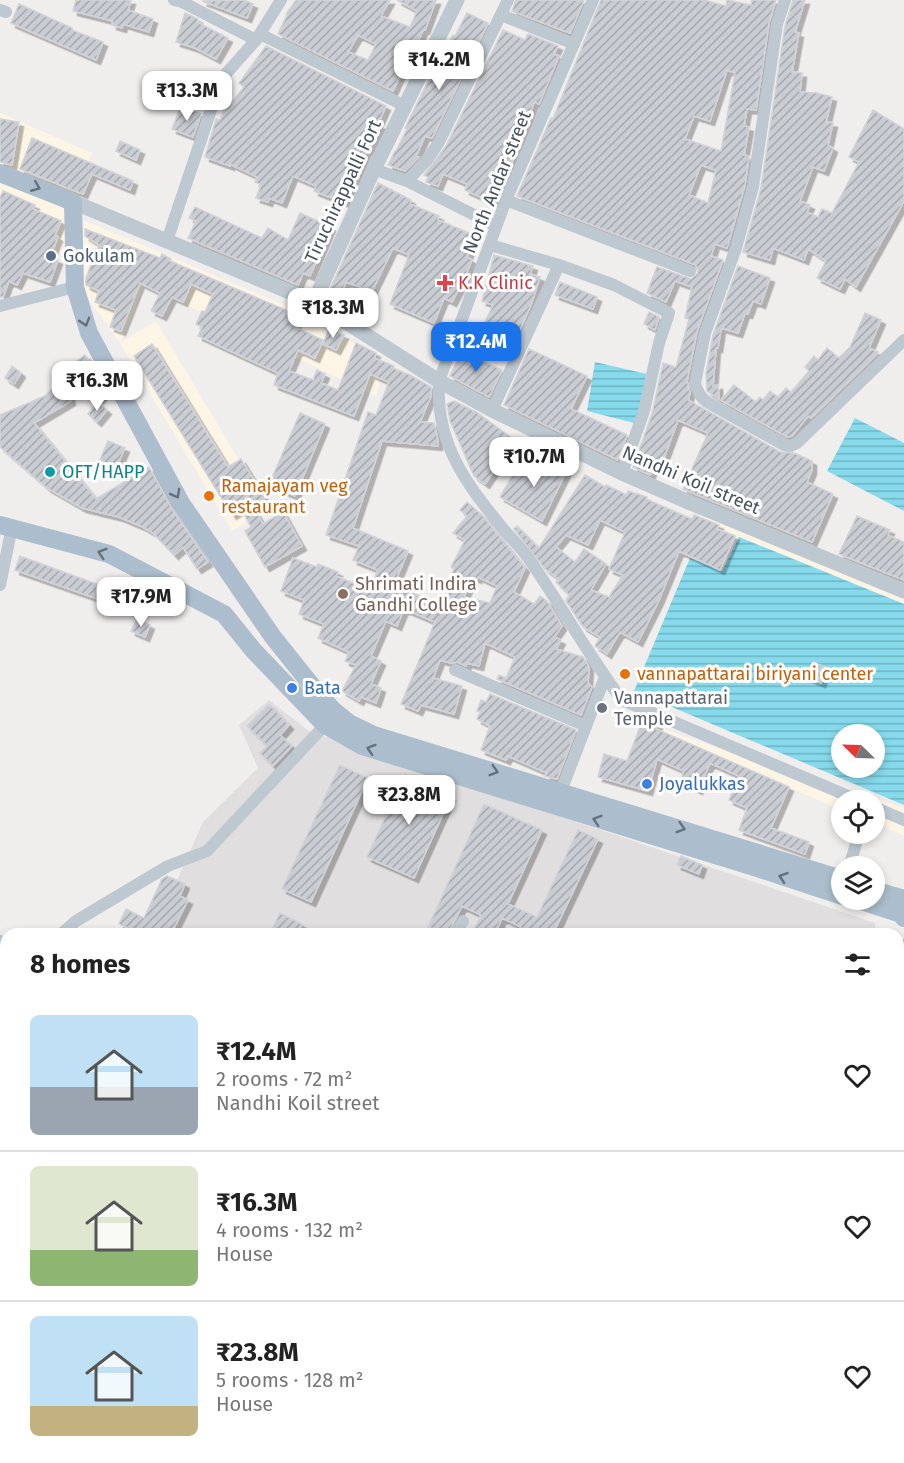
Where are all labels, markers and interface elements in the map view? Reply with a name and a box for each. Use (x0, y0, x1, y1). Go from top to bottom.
pin: ₹14.2M (390, 40, 488, 91)
text: ₹14.2M (408, 47, 470, 71)
pin: ₹13.3M (138, 71, 236, 122)
text: ₹13.3M (156, 78, 218, 102)
street label: North Andar street (458, 107, 536, 257)
street label: Tiruchirappalli Fort (300, 115, 386, 266)
one-way arrow (30, 180, 41, 192)
place label: Gokulam (63, 245, 135, 267)
marker: Gokulam (44, 249, 58, 263)
place label: K.K Clinic (458, 272, 533, 294)
marker: K.K Clinic (436, 274, 454, 292)
pin: ₹18.3M (284, 288, 382, 339)
text: ₹18.3M (302, 295, 364, 319)
one-way arrow (78, 316, 90, 327)
pin: ₹12.4M (427, 322, 525, 373)
text: ₹12.4M (445, 329, 507, 353)
pin: ₹16.3M (48, 361, 146, 412)
text: ₹16.3M (66, 368, 128, 392)
pin: ₹10.7M (485, 437, 583, 488)
street label: Nandhi Koil street (619, 441, 764, 519)
text: ₹10.7M (503, 444, 565, 468)
place label: OFT/HAPP (62, 461, 145, 483)
marker: OFT/HAPP (43, 465, 57, 479)
place label: Ramajayam veg restaurant (221, 475, 348, 518)
one-way arrow (169, 488, 180, 498)
marker: Ramajayam veg restaurant (202, 489, 216, 503)
one-way arrow (97, 547, 108, 560)
place label: Shrimati Indira Gandhi College (355, 573, 477, 616)
pin: ₹17.9M (92, 577, 190, 628)
text: ₹17.9M (111, 584, 171, 608)
marker: Shrimati Indira Gandhi College (336, 587, 350, 601)
place label: vannapattarai biriyani center (637, 663, 873, 685)
marker: vannapattarai biriyani center (618, 667, 632, 681)
place label: Bata (304, 677, 341, 699)
marker: Bata (285, 681, 299, 695)
place label: Vannapattarai Temple (614, 687, 728, 730)
marker: Vannapattarai Temple (595, 701, 609, 715)
north arrow (831, 724, 885, 778)
map controls (831, 724, 885, 910)
one-way arrow (366, 744, 377, 756)
one-way arrow (488, 764, 499, 776)
place label: Joyalukkas (659, 773, 745, 795)
pin: ₹23.8M (360, 775, 458, 826)
marker: Joyalukkas (640, 777, 654, 791)
text: ₹23.8M (377, 782, 441, 806)
button: locate (831, 790, 885, 844)
one-way arrow (592, 815, 603, 827)
one-way arrow (675, 821, 686, 833)
button: layers (831, 856, 885, 910)
one-way arrow (778, 872, 789, 884)
icon: filters (841, 948, 874, 981)
text: 8 homes (30, 949, 130, 980)
text: ₹12.4M (216, 1036, 296, 1067)
icon: home (78, 1039, 150, 1111)
icon: heart (841, 1059, 874, 1092)
text: 2 rooms · 72 m² (216, 1067, 352, 1091)
text: Nandhi Koil street (216, 1091, 380, 1115)
text: ₹16.3M (216, 1187, 297, 1218)
icon: home (78, 1190, 150, 1262)
icon: heart (841, 1210, 874, 1243)
text: 4 rooms · 132 m² (216, 1218, 363, 1242)
text: House (216, 1242, 273, 1266)
text: ₹23.8M (216, 1337, 299, 1368)
icon: home (78, 1340, 150, 1412)
icon: heart (841, 1360, 874, 1393)
text: 5 rooms · 128 m² (216, 1368, 364, 1392)
text: House (216, 1392, 273, 1416)

